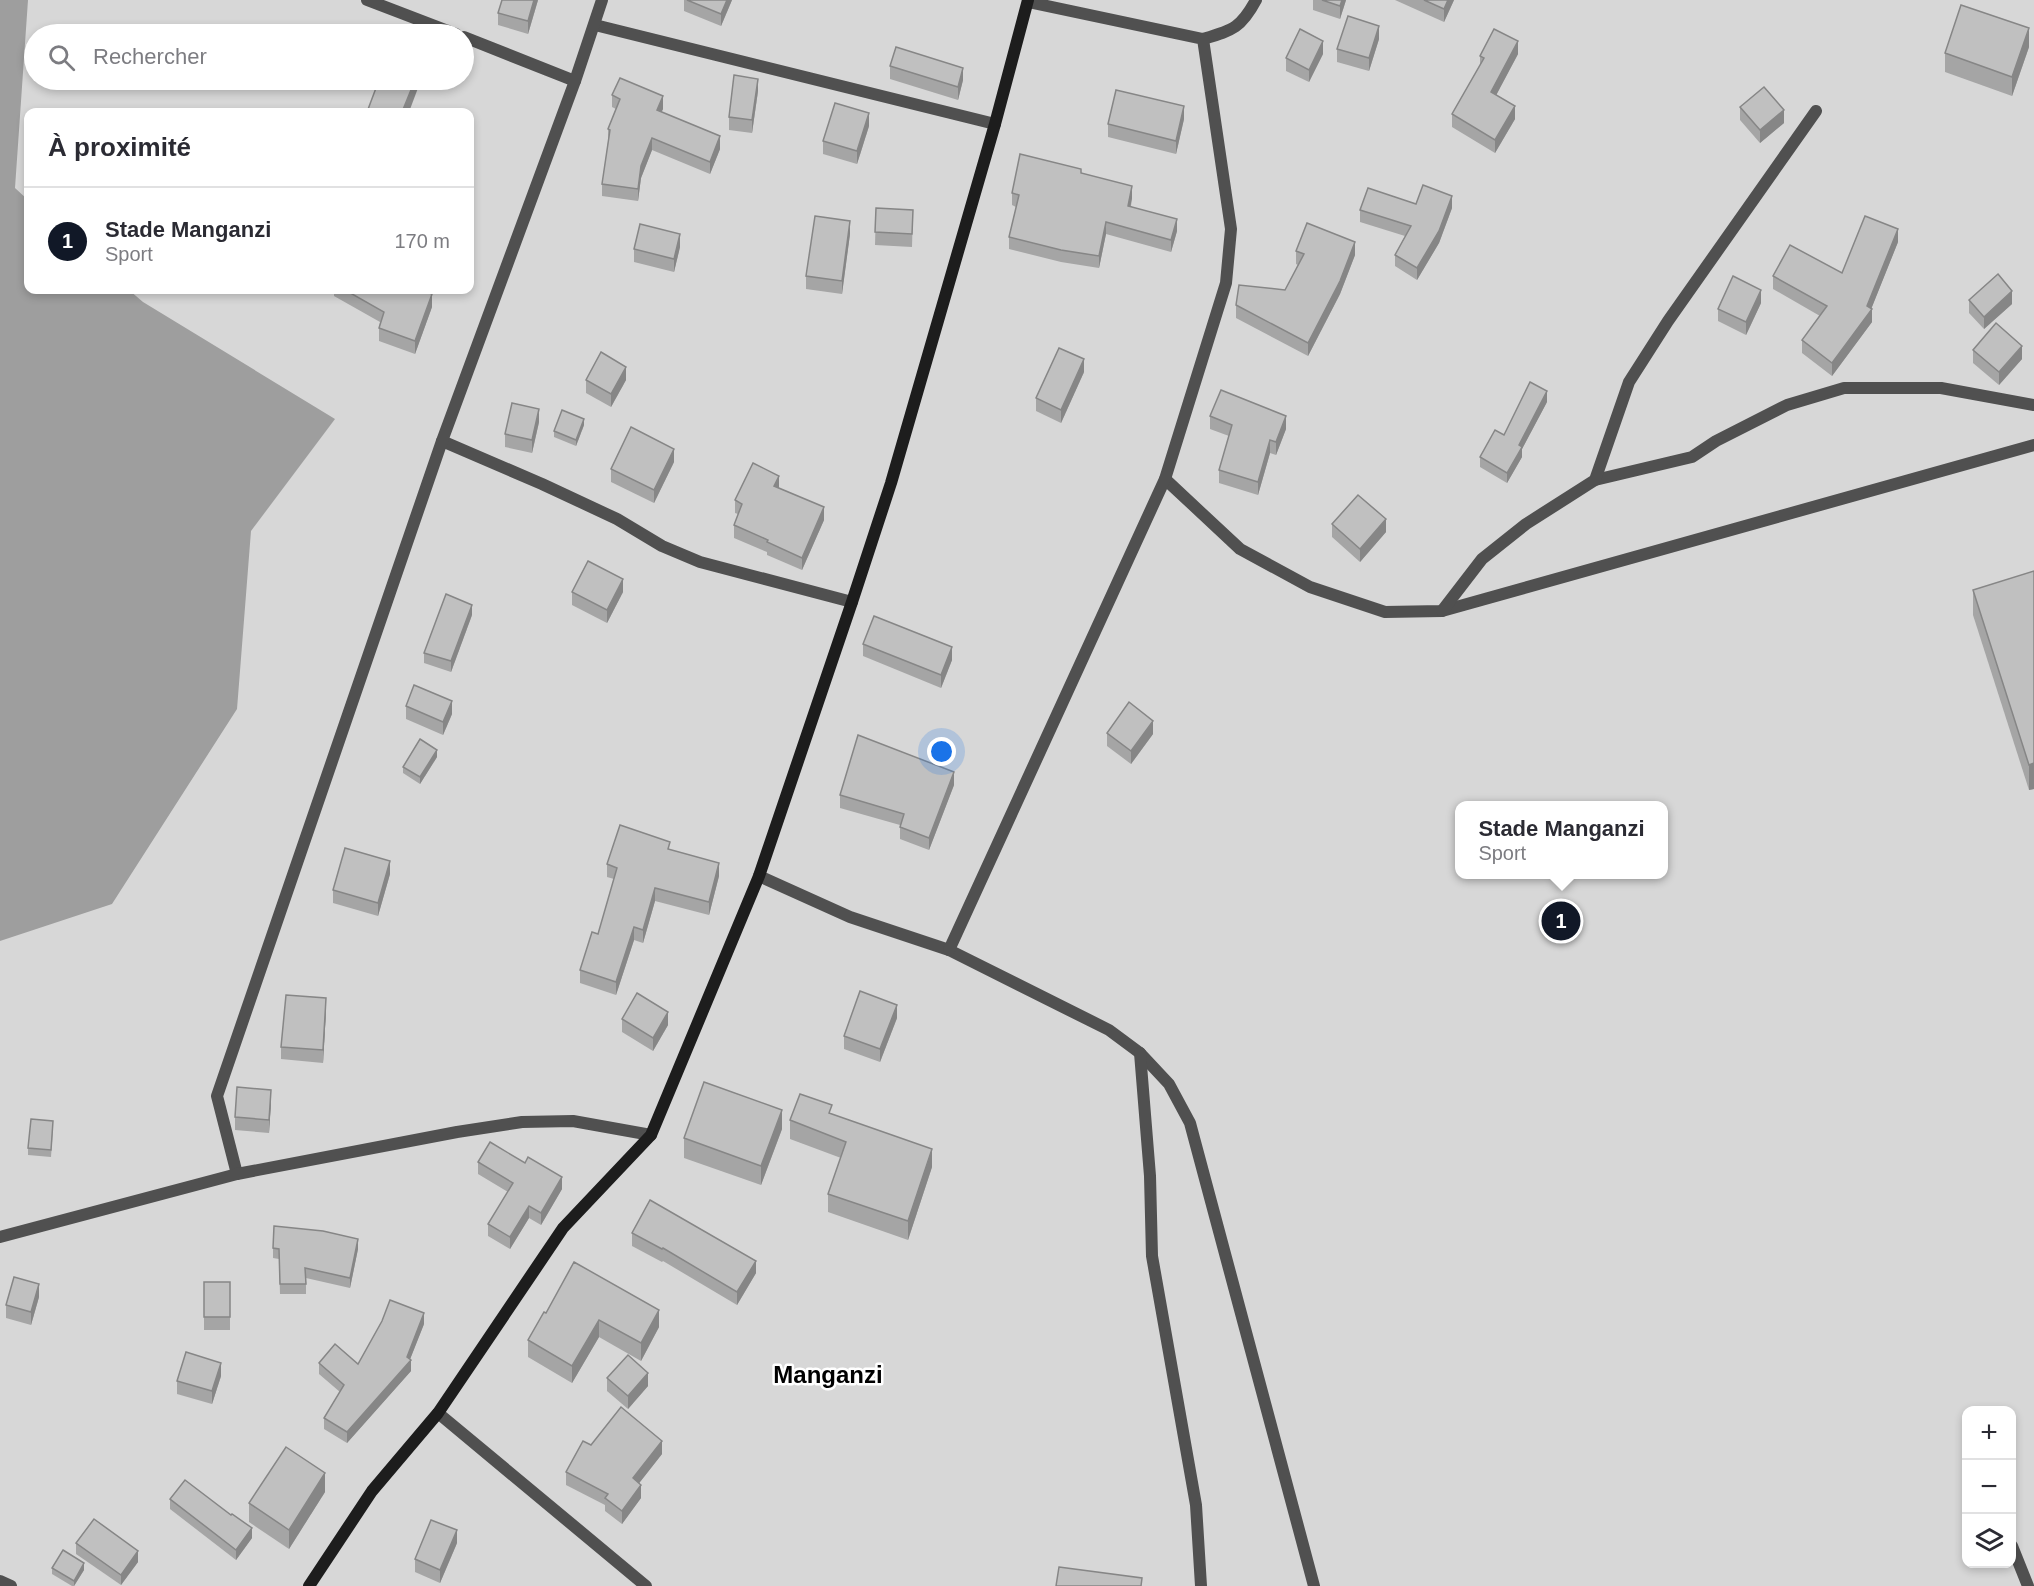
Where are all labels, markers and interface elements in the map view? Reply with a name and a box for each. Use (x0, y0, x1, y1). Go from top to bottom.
search box (24, 24, 474, 90)
icon: search (45, 41, 78, 74)
text: Rechercher (93, 44, 207, 69)
text: À proximité (48, 132, 191, 162)
text: Stade Manganzi (105, 217, 271, 242)
text: 1 (62, 230, 73, 252)
text: 170 m (394, 230, 450, 252)
text: Sport (105, 243, 153, 265)
your location (927, 737, 956, 766)
popup (1455, 801, 1668, 879)
text: Stade Manganzi (1478, 816, 1645, 841)
text: Sport (1478, 842, 1526, 864)
pin: 1 (1542, 898, 1580, 944)
district label: Manganzi (773, 1361, 883, 1388)
map controls (1962, 1406, 2016, 1568)
button: + (1962, 1406, 2016, 1460)
button: − (1962, 1460, 2016, 1514)
button: layers (1962, 1514, 2016, 1568)

